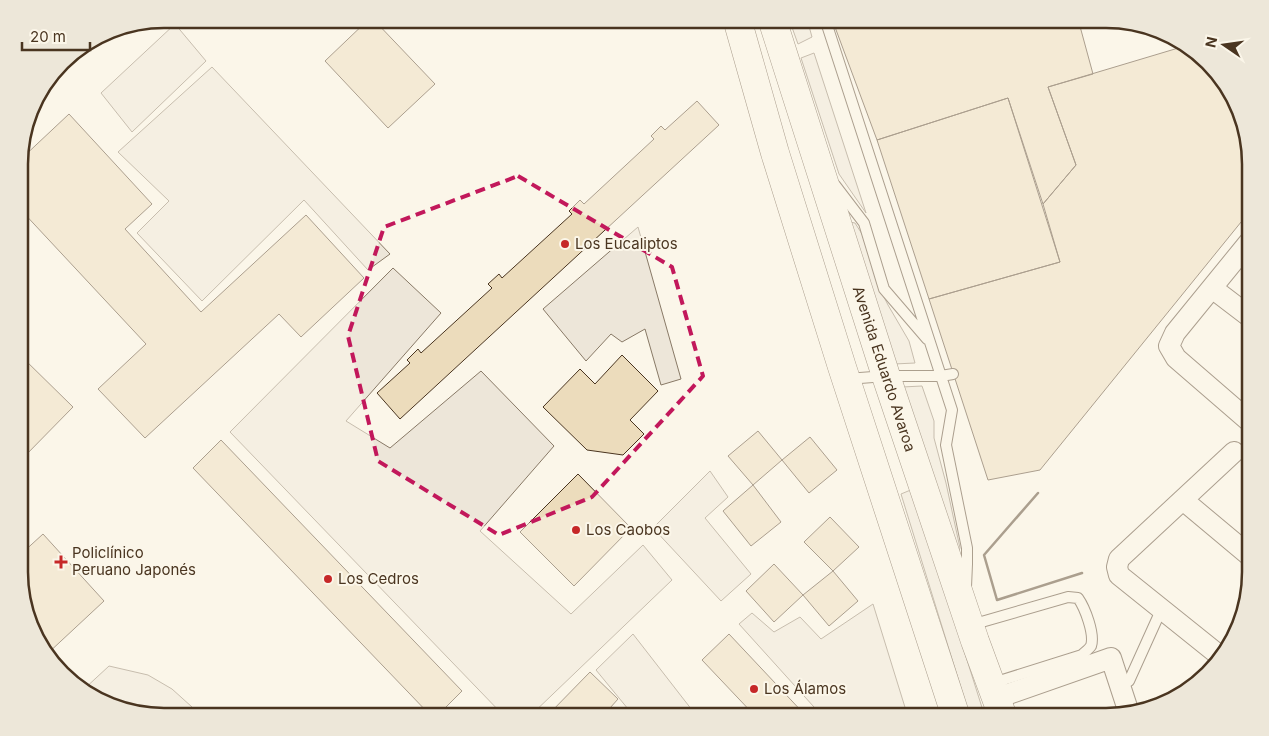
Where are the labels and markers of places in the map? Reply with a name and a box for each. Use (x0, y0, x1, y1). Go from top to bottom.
place label: Los Eucaliptos (575, 234, 678, 253)
marker: Los Eucaliptos (559, 238, 571, 250)
place label: Los Caobos (586, 520, 670, 539)
marker: Los Caobos (570, 524, 582, 536)
place label: Policlínico Peruano Japonés (72, 543, 196, 579)
marker: Policlínico Peruano Japonés (54, 555, 68, 569)
place label: Los Cedros (338, 569, 419, 588)
marker: Los Cedros (322, 573, 334, 585)
place label: Los Álamos (764, 679, 846, 698)
marker: Los Álamos (748, 683, 760, 695)

